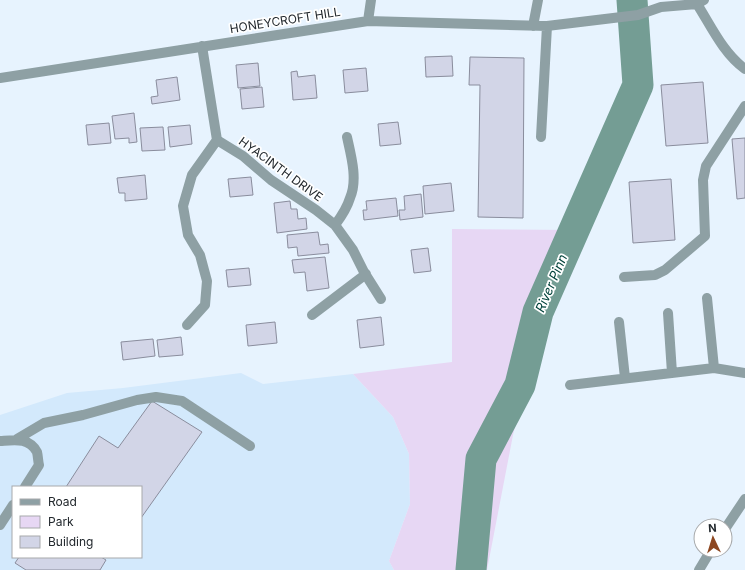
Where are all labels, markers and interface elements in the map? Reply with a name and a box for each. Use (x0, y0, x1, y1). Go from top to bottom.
street label: HONEYCROFT HILL (229, 4, 342, 36)
street label: HYACINTH DRIVE (236, 133, 326, 205)
water label: River Pinn (532, 251, 570, 314)
legend (12, 486, 142, 558)
text: Road (48, 494, 77, 509)
text: Park (48, 514, 74, 529)
north arrow (693, 518, 733, 558)
text: N (708, 521, 717, 535)
text: Building (48, 534, 93, 549)

